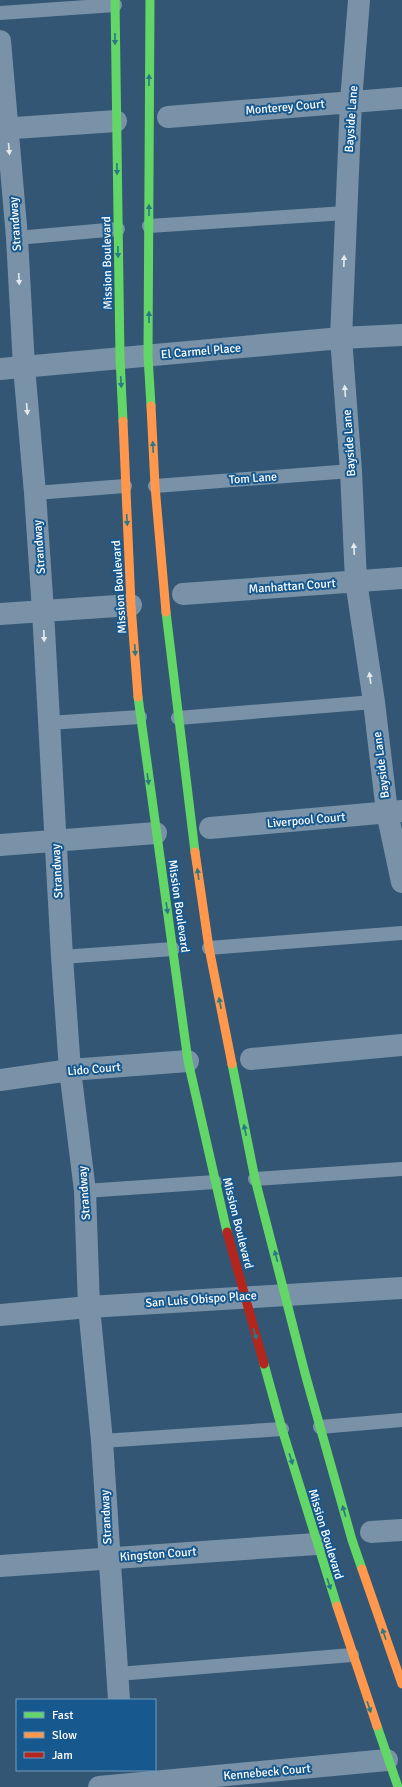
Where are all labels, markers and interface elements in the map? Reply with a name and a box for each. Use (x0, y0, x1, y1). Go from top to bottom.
one-way arrow (112, 33, 118, 46)
one-way arrow (146, 73, 152, 86)
street label: Bayside Lane (342, 85, 361, 153)
street label: Monterey Court (245, 97, 325, 118)
one-way arrow (6, 143, 12, 155)
one-way arrow (114, 163, 120, 176)
street label: Strandway (6, 196, 25, 252)
one-way arrow (146, 203, 152, 216)
street label: Mission Boulevard (99, 216, 116, 310)
one-way arrow (115, 246, 122, 258)
one-way arrow (341, 254, 347, 267)
one-way arrow (16, 273, 22, 286)
one-way arrow (146, 310, 152, 323)
street label: El Carmel Place (160, 341, 242, 362)
one-way arrow (117, 376, 124, 388)
one-way arrow (342, 385, 349, 397)
one-way arrow (24, 403, 31, 415)
street label: Bayside Lane (340, 409, 359, 477)
one-way arrow (150, 440, 156, 453)
street label: Tom Lane (229, 469, 278, 488)
one-way arrow (123, 514, 130, 526)
street label: Strandway (30, 519, 49, 575)
street label: Mission Boulevard (109, 540, 130, 634)
one-way arrow (351, 543, 358, 555)
street label: Manhattan Court (248, 576, 336, 597)
one-way arrow (41, 630, 48, 642)
one-way arrow (131, 644, 138, 656)
one-way arrow (367, 672, 373, 684)
street label: Bayside Lane (370, 731, 393, 799)
one-way arrow (145, 773, 151, 785)
street label: Liverpool Court (266, 810, 346, 831)
street label: Strandway (49, 843, 66, 898)
street label: Mission Boulevard (165, 859, 192, 953)
one-way arrow (195, 868, 201, 880)
one-way arrow (164, 902, 170, 914)
one-way arrow (216, 996, 222, 1009)
street label: Lido Court (67, 1060, 121, 1079)
one-way arrow (242, 1124, 248, 1136)
street label: Strandway (75, 1165, 94, 1221)
street label: Mission Boulevard (219, 1176, 256, 1270)
one-way arrow (273, 1250, 279, 1262)
street label: San Luis Obispo Place (145, 1288, 257, 1311)
one-way arrow (252, 1328, 258, 1340)
one-way arrow (288, 1454, 294, 1466)
street label: Mission Boulevard (305, 1487, 346, 1581)
street label: Strandway (98, 1489, 115, 1544)
one-way arrow (341, 1504, 347, 1516)
street label: Kingston Court (119, 1544, 197, 1565)
one-way arrow (326, 1578, 332, 1590)
one-way arrow (381, 1628, 387, 1640)
legend (16, 1699, 156, 1771)
one-way arrow (366, 1701, 372, 1713)
text: Fast (52, 1708, 73, 1723)
text: Slow (52, 1728, 77, 1743)
text: Jam (52, 1748, 73, 1763)
street label: Kennebeck Court (223, 1761, 311, 1784)

